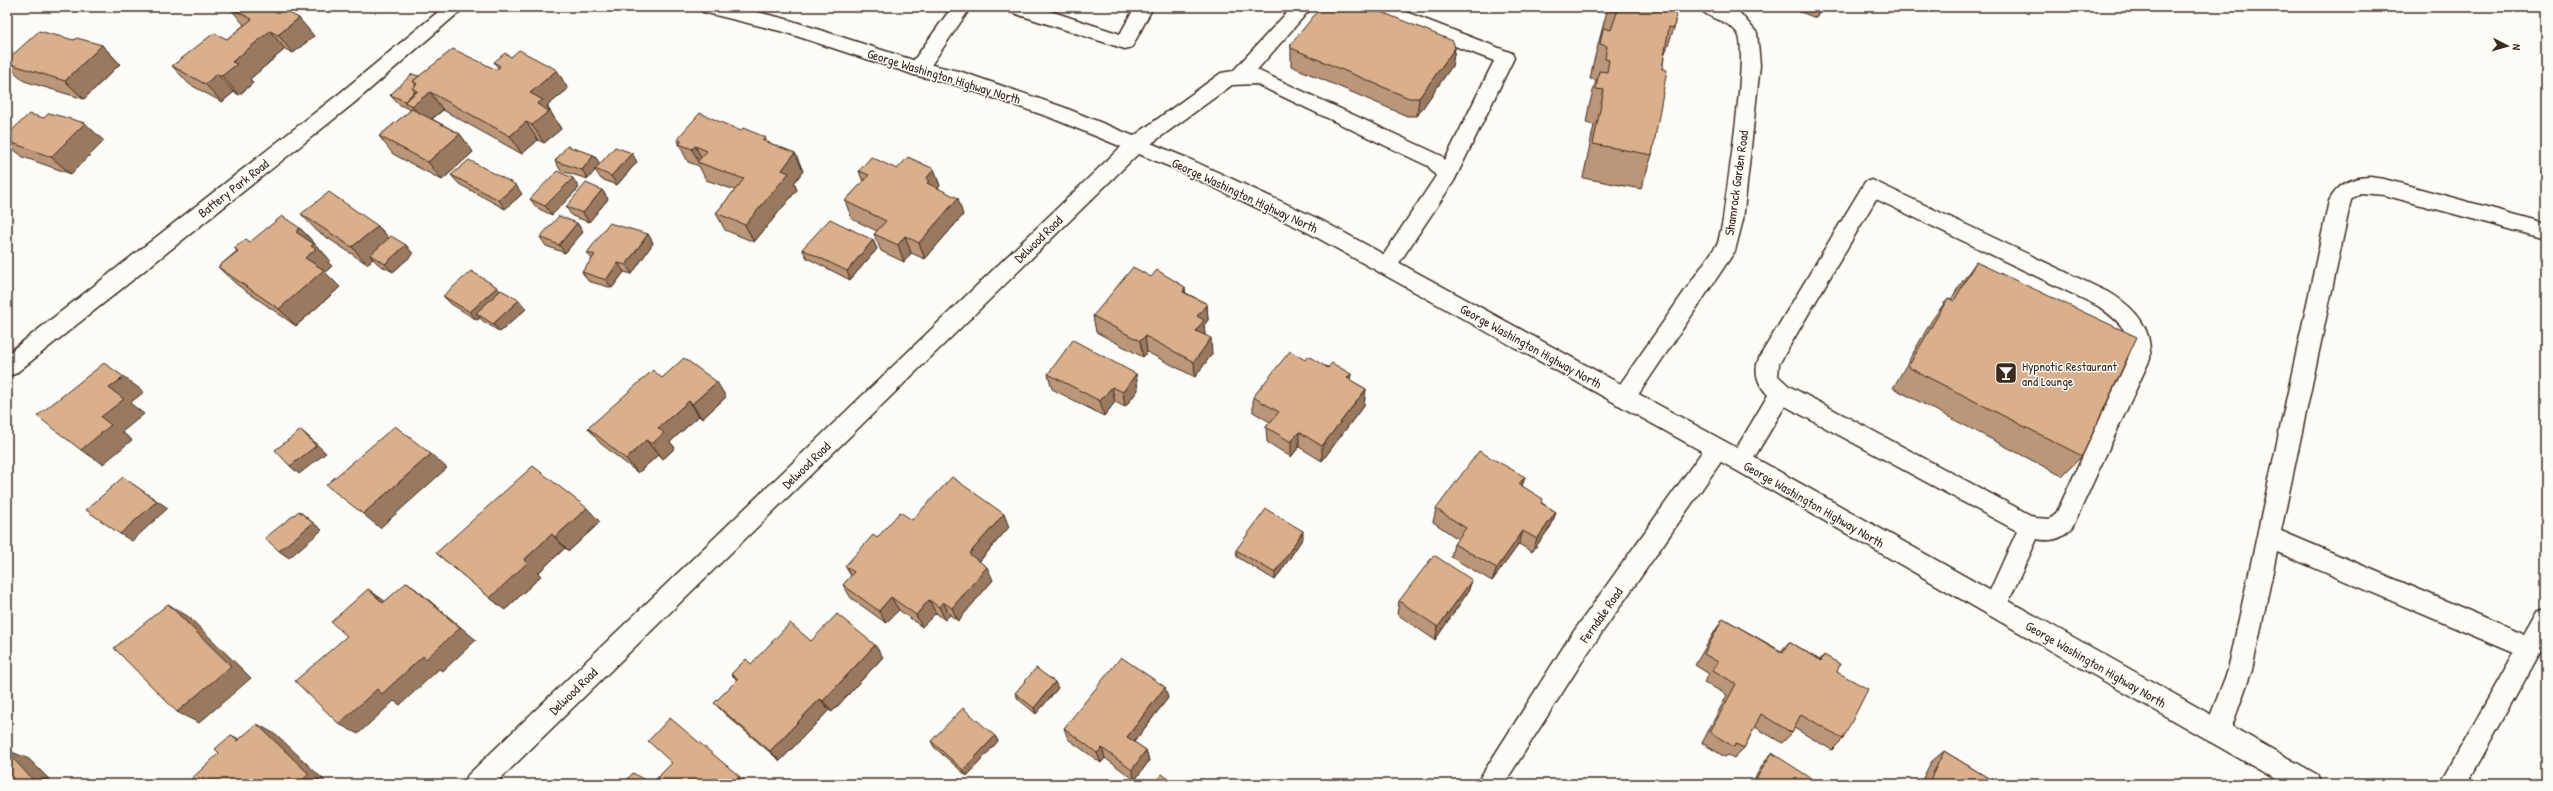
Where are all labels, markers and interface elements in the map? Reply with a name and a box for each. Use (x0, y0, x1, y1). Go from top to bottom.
north arrow (2487, 26, 2527, 66)
text: N (2510, 43, 2524, 51)
street label: George Washington Highway North (865, 44, 1023, 108)
street label: Shamrock Garden Road (1720, 129, 1752, 237)
street label: George Washington Highway North (1169, 153, 1321, 237)
street label: Battery Park Road (194, 155, 272, 221)
street label: Delwood Road (1010, 211, 1066, 267)
street label: George Washington Highway North (1457, 300, 1605, 393)
place label: Hypnotic Restaurant and Lounge (2022, 357, 2118, 390)
bar icon: Hypnotic Restaurant and Lounge (1993, 360, 2019, 386)
street label: Delwood Road (778, 437, 834, 493)
street label: George Washington Highway North (1741, 456, 1888, 552)
street label: Ferndale Road (1575, 584, 1627, 647)
street label: George Washington Highway North (2023, 616, 2170, 712)
street label: Delwood Road (545, 663, 601, 719)

